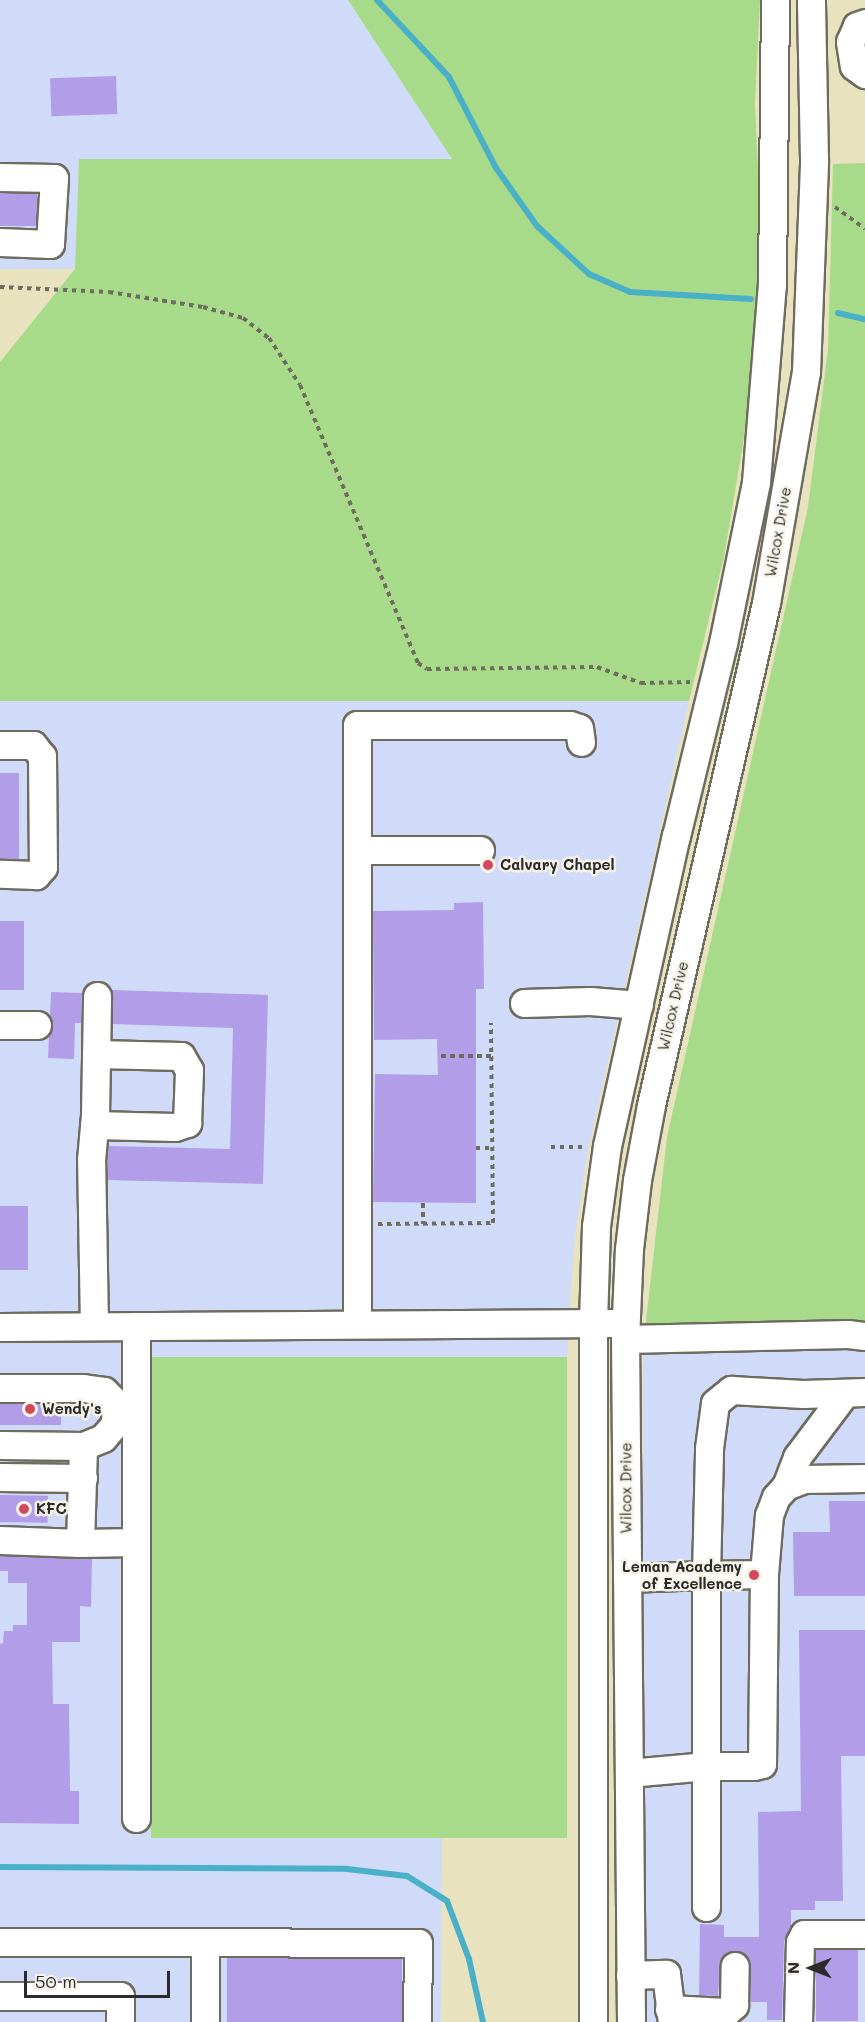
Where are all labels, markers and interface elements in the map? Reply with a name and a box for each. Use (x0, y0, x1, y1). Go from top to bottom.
street label: Wilcox Drive (761, 485, 795, 579)
place label: Calvary Chapel (500, 856, 615, 874)
marker: Calvary Chapel (481, 858, 495, 872)
street label: Wilcox Drive (654, 959, 692, 1053)
place label: Wendy's (42, 1400, 102, 1418)
marker: Wendy's (23, 1402, 37, 1416)
street label: Wilcox Drive (617, 1442, 635, 1534)
place label: KFC (36, 1500, 67, 1518)
marker: KFC (17, 1502, 31, 1516)
place label: Leman Academy of Excellence (622, 1557, 742, 1592)
marker: Leman Academy of Excellence (747, 1568, 761, 1582)
north arrow (781, 1938, 841, 1998)
scale bar (27, 1959, 172, 1997)
text: N (782, 1962, 803, 1974)
text: 50 m (35, 1969, 77, 1993)

